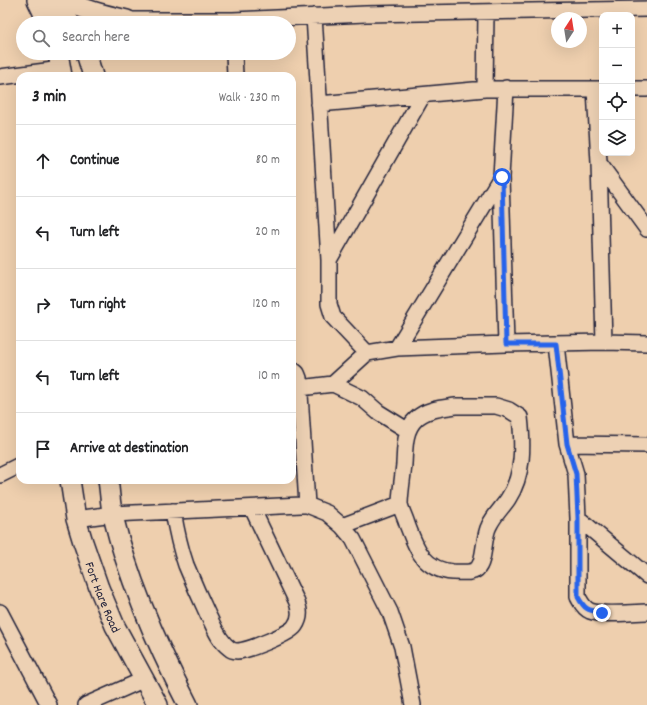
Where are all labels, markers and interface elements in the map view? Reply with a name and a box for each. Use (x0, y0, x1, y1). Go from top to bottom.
north arrow (551, 12, 587, 48)
map controls (599, 12, 635, 156)
button: + (599, 12, 635, 48)
search box (16, 16, 296, 60)
icon: search (30, 27, 52, 49)
text: Search here (62, 27, 130, 49)
button: − (599, 48, 635, 84)
button: locate (599, 84, 635, 120)
text: 3 min (32, 86, 66, 110)
text: Walk · 230 m (219, 89, 280, 108)
button: layers (599, 120, 635, 156)
icon: ahead (32, 150, 54, 172)
text: Continue (70, 150, 119, 172)
text: 80 m (256, 151, 280, 170)
route start (493, 168, 511, 186)
icon: left (32, 222, 54, 244)
text: Turn left (70, 222, 119, 244)
text: 20 m (255, 223, 280, 242)
icon: right (32, 294, 54, 316)
text: Turn right (70, 294, 126, 316)
text: 120 m (252, 295, 280, 314)
icon: left (32, 366, 54, 388)
text: Turn left (70, 366, 119, 388)
text: 10 m (258, 367, 280, 386)
icon: arrive (32, 438, 54, 460)
text: Arrive at destination (70, 438, 188, 460)
street label: Fort Hare Road (79, 560, 124, 637)
route end (593, 604, 611, 622)

